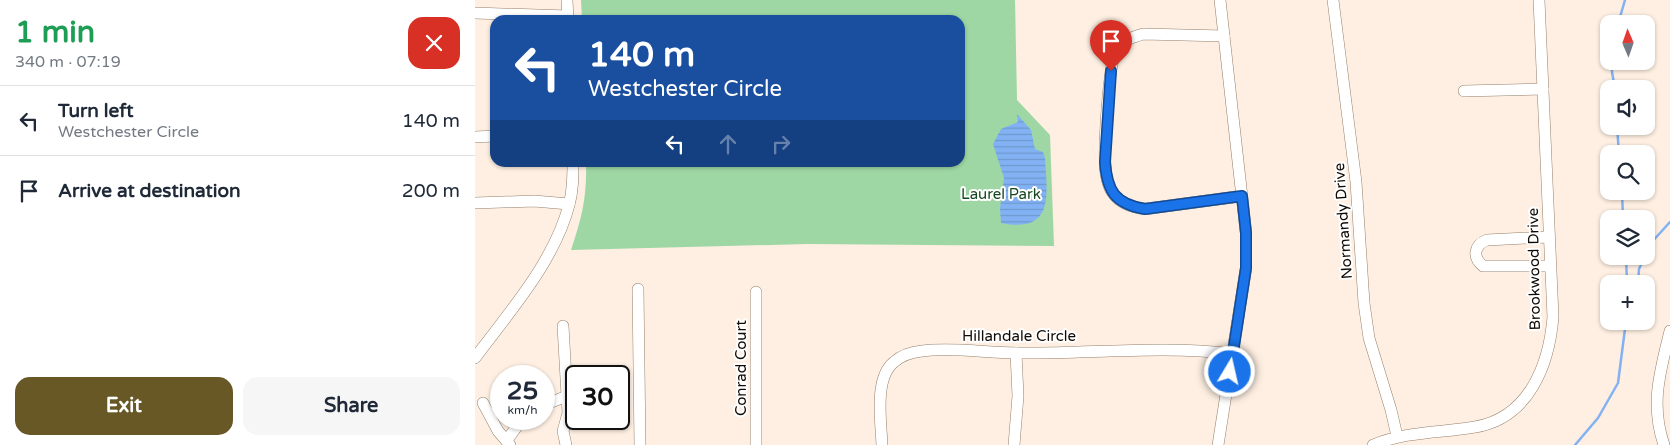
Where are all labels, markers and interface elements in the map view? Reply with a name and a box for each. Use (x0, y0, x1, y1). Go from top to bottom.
text: 1 min (15, 14, 95, 51)
north arrow (1600, 15, 1655, 70)
map controls (1600, 15, 1655, 330)
button: close (408, 17, 460, 69)
pin (1090, 20, 1132, 71)
icon: arrive (1097, 27, 1125, 55)
text: 140 m (588, 34, 695, 76)
icon: left (505, 35, 570, 100)
text: 340 m · 07:19 (15, 52, 121, 72)
text: Westchester Circle (588, 76, 782, 102)
button: sound (1600, 80, 1655, 135)
text: Turn left (58, 100, 134, 122)
icon: left (15, 107, 43, 135)
text: 140 m (402, 110, 460, 132)
text: Westchester Circle (58, 122, 199, 142)
icon: left (661, 130, 689, 158)
icon: ahead (714, 130, 742, 158)
icon: right (767, 130, 795, 158)
button: search (1600, 145, 1655, 200)
street label: Normandy Drive (1330, 162, 1356, 280)
icon: arrive (15, 177, 43, 205)
text: Arrive at destination (58, 180, 241, 202)
text: 200 m (402, 180, 460, 202)
park label: Laurel Park (961, 185, 1041, 203)
street label: Brookwood Drive (1524, 208, 1544, 330)
button: layers (1600, 210, 1655, 265)
button: + (1600, 275, 1655, 330)
street label: Conrad Court (732, 320, 750, 416)
street label: Hillandale Circle (962, 327, 1076, 345)
position arrow (1203, 345, 1255, 397)
speed limit sign: 30 (565, 365, 630, 430)
text: 25 (507, 376, 538, 406)
button: Exit (15, 377, 233, 435)
button: Share (243, 377, 460, 435)
text: km/h (507, 403, 538, 417)

